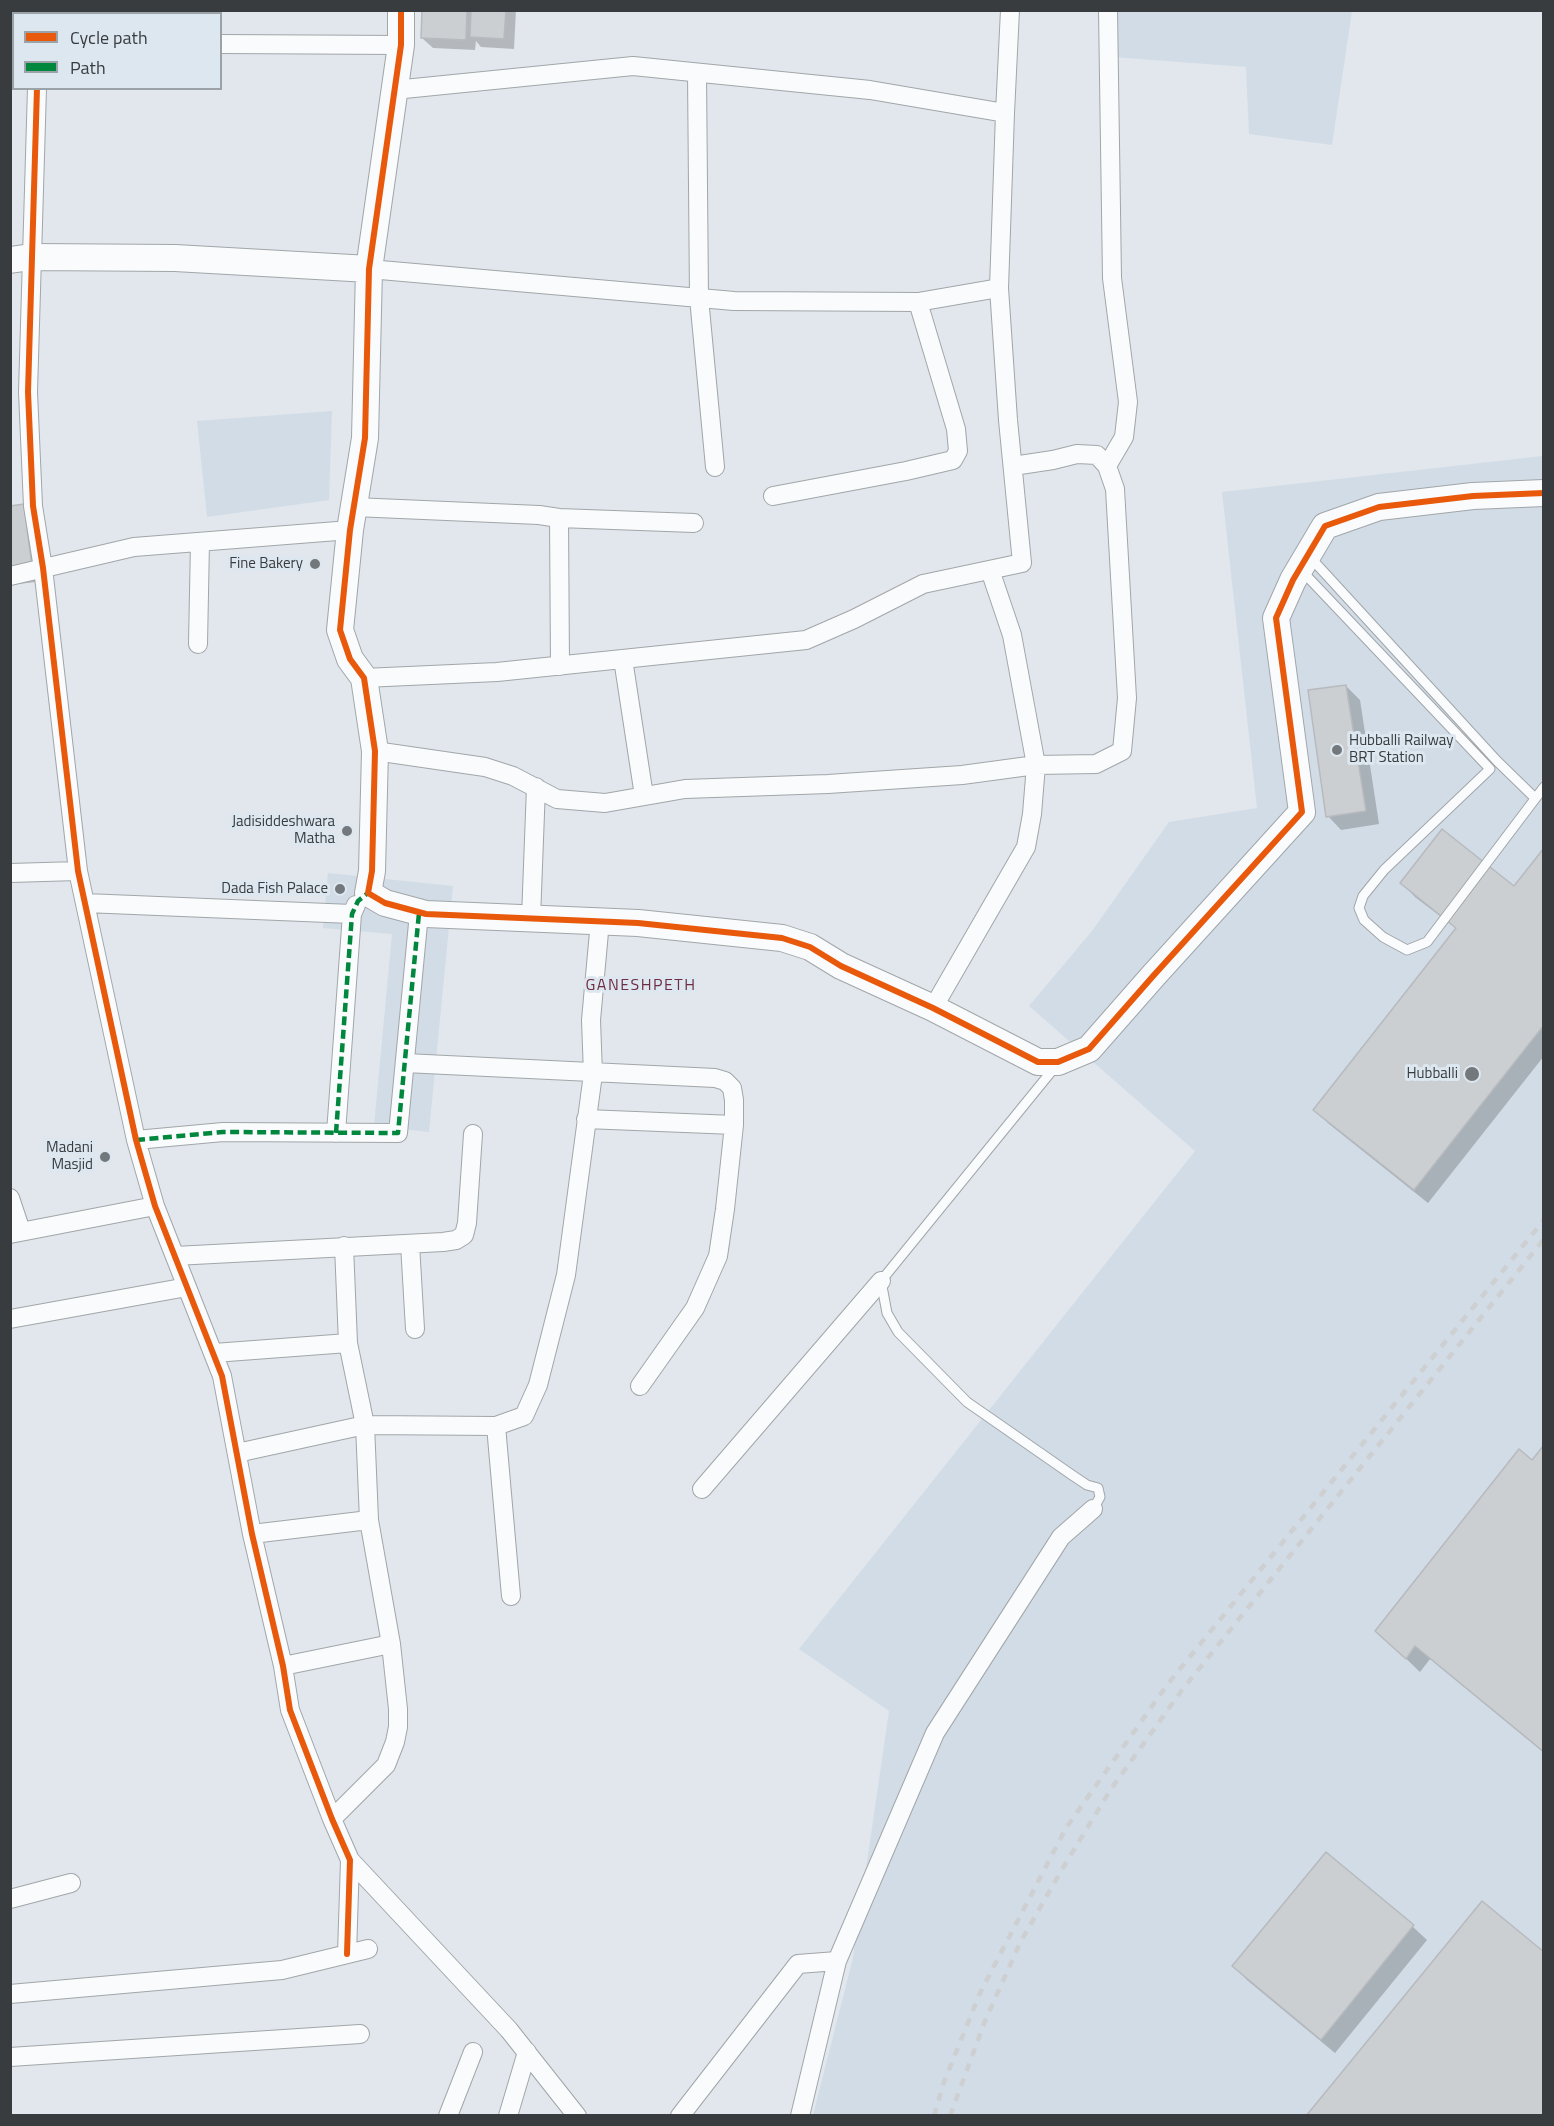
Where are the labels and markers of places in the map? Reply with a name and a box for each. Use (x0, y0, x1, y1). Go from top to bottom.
place label: Fine Bakery (229, 555, 303, 573)
marker: Fine Bakery (308, 557, 322, 571)
place label: Hubballi Railway BRT Station (1349, 732, 1453, 767)
marker: Hubballi Railway BRT Station (1330, 743, 1344, 757)
place label: Jadisiddeshwara Matha (232, 813, 335, 848)
marker: Jadisiddeshwara Matha (340, 824, 354, 838)
place label: Dada Fish Palace (221, 880, 328, 898)
marker: Dada Fish Palace (333, 882, 347, 896)
place label: Hubballi (1406, 1065, 1458, 1083)
marker: Hubballi (1463, 1065, 1481, 1083)
place label: Madani Masjid (46, 1139, 93, 1174)
marker: Madani Masjid (98, 1150, 112, 1164)

